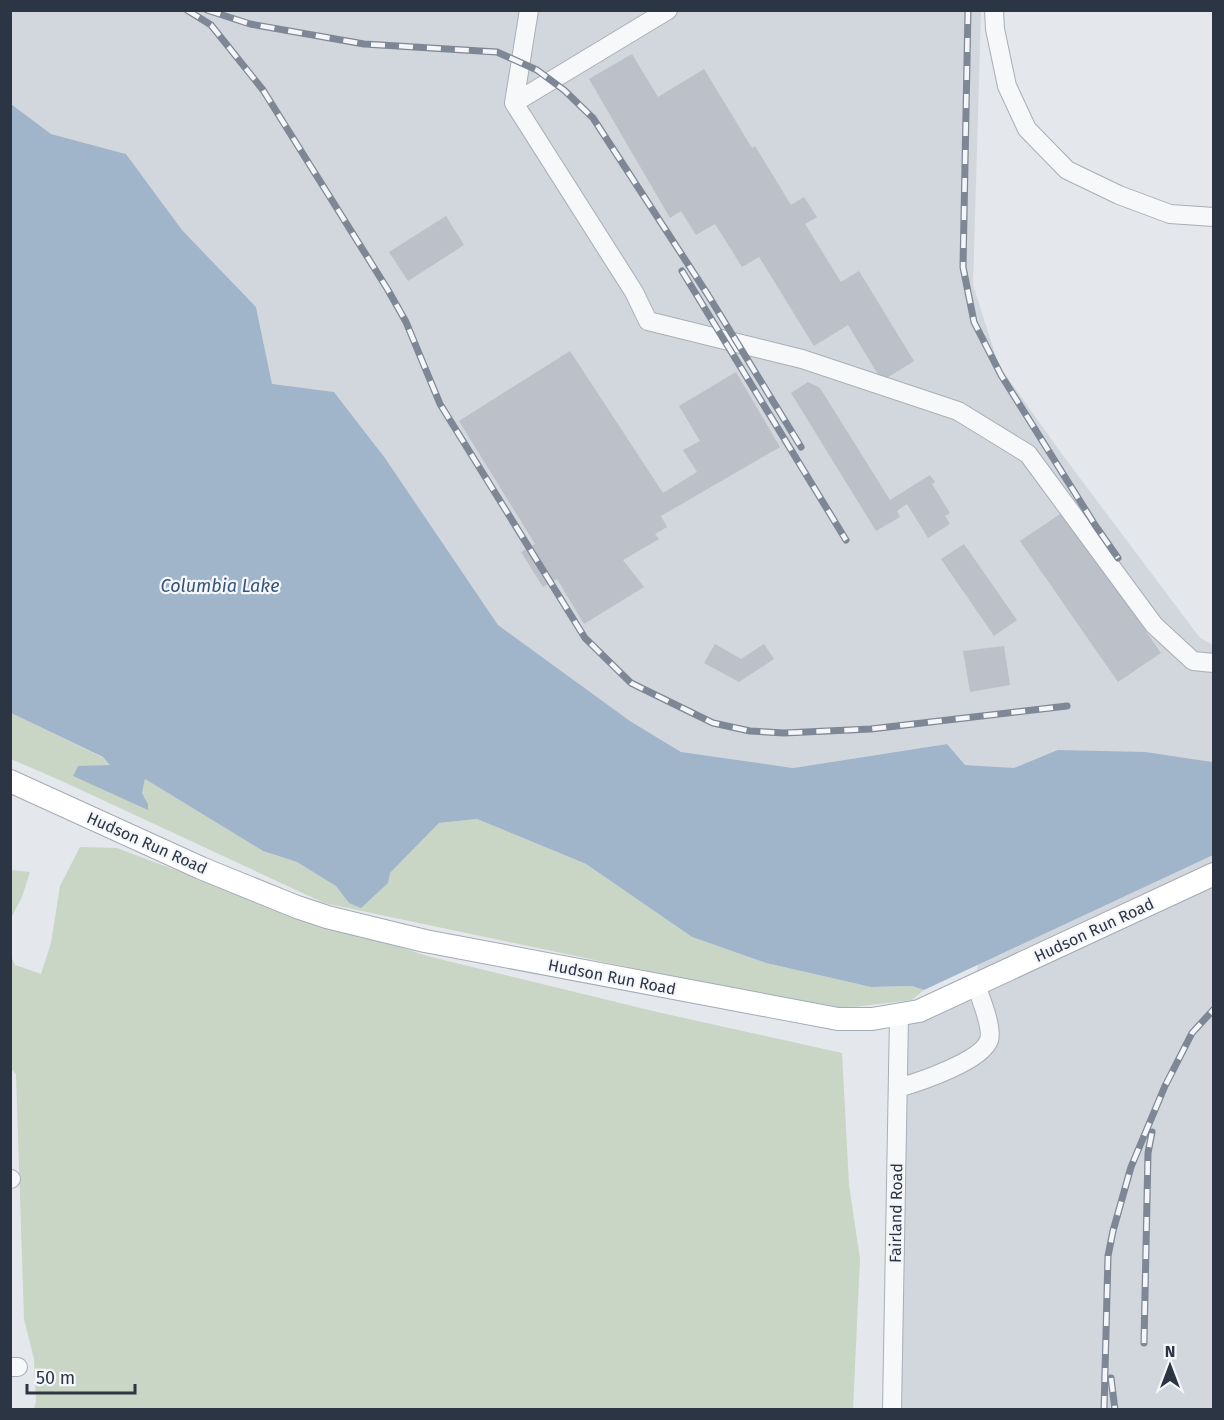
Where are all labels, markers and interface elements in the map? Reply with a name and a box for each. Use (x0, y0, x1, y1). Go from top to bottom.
water label: Columbia Lake (161, 575, 279, 597)
street label: Hudson Run Road (84, 808, 210, 878)
street label: Hudson Run Road (1031, 894, 1157, 966)
street label: Hudson Run Road (547, 955, 677, 999)
street label: Fairland Road (886, 1163, 906, 1263)
north arrow (1140, 1336, 1200, 1396)
text: N (1165, 1342, 1175, 1361)
scale bar (27, 1357, 135, 1395)
text: 50 m (36, 1367, 75, 1389)

